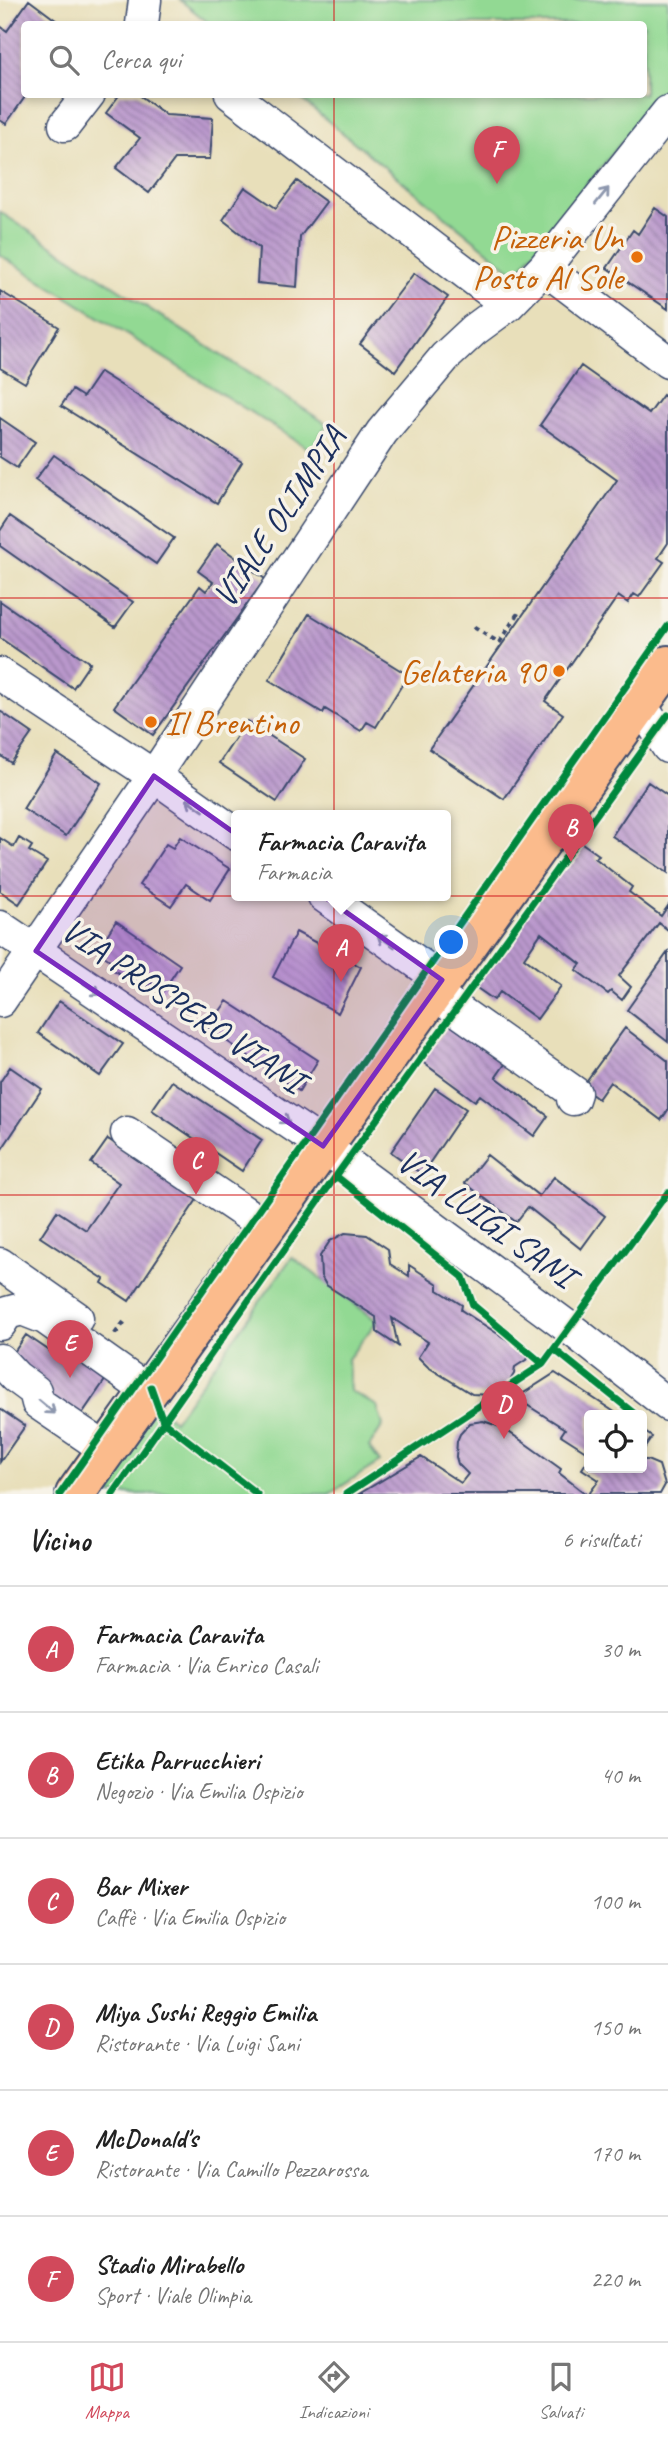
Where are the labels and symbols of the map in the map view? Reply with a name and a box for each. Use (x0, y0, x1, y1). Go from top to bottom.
pin: F (474, 126, 520, 184)
one-way arrow (594, 187, 609, 205)
place label: Pizzeria Un Posto Al Sole (472, 215, 626, 300)
marker: Pizzeria Un Posto Al Sole (629, 249, 645, 265)
street label: VIALE OLIMPIA (202, 417, 357, 616)
place label: Gelateria 90 (400, 649, 547, 694)
marker: Gelateria 90 (551, 663, 567, 679)
place label: Il Brentino (165, 700, 300, 745)
marker: Il Brentino (143, 714, 159, 730)
one-way arrow (186, 797, 205, 812)
pin: B (548, 804, 594, 862)
street label: VIA PROSPERO VIANI (53, 907, 319, 1107)
pin: A (318, 924, 364, 982)
your location (434, 925, 468, 959)
one-way arrow (377, 934, 396, 948)
one-way arrow (82, 982, 101, 996)
one-way arrow (270, 1110, 290, 1124)
pin: C (173, 1137, 219, 1195)
street label: VIA LUIGI SANI (388, 1138, 590, 1302)
pin: E (47, 1320, 93, 1378)
pin: D (481, 1381, 527, 1439)
one-way arrow (38, 1399, 56, 1415)

